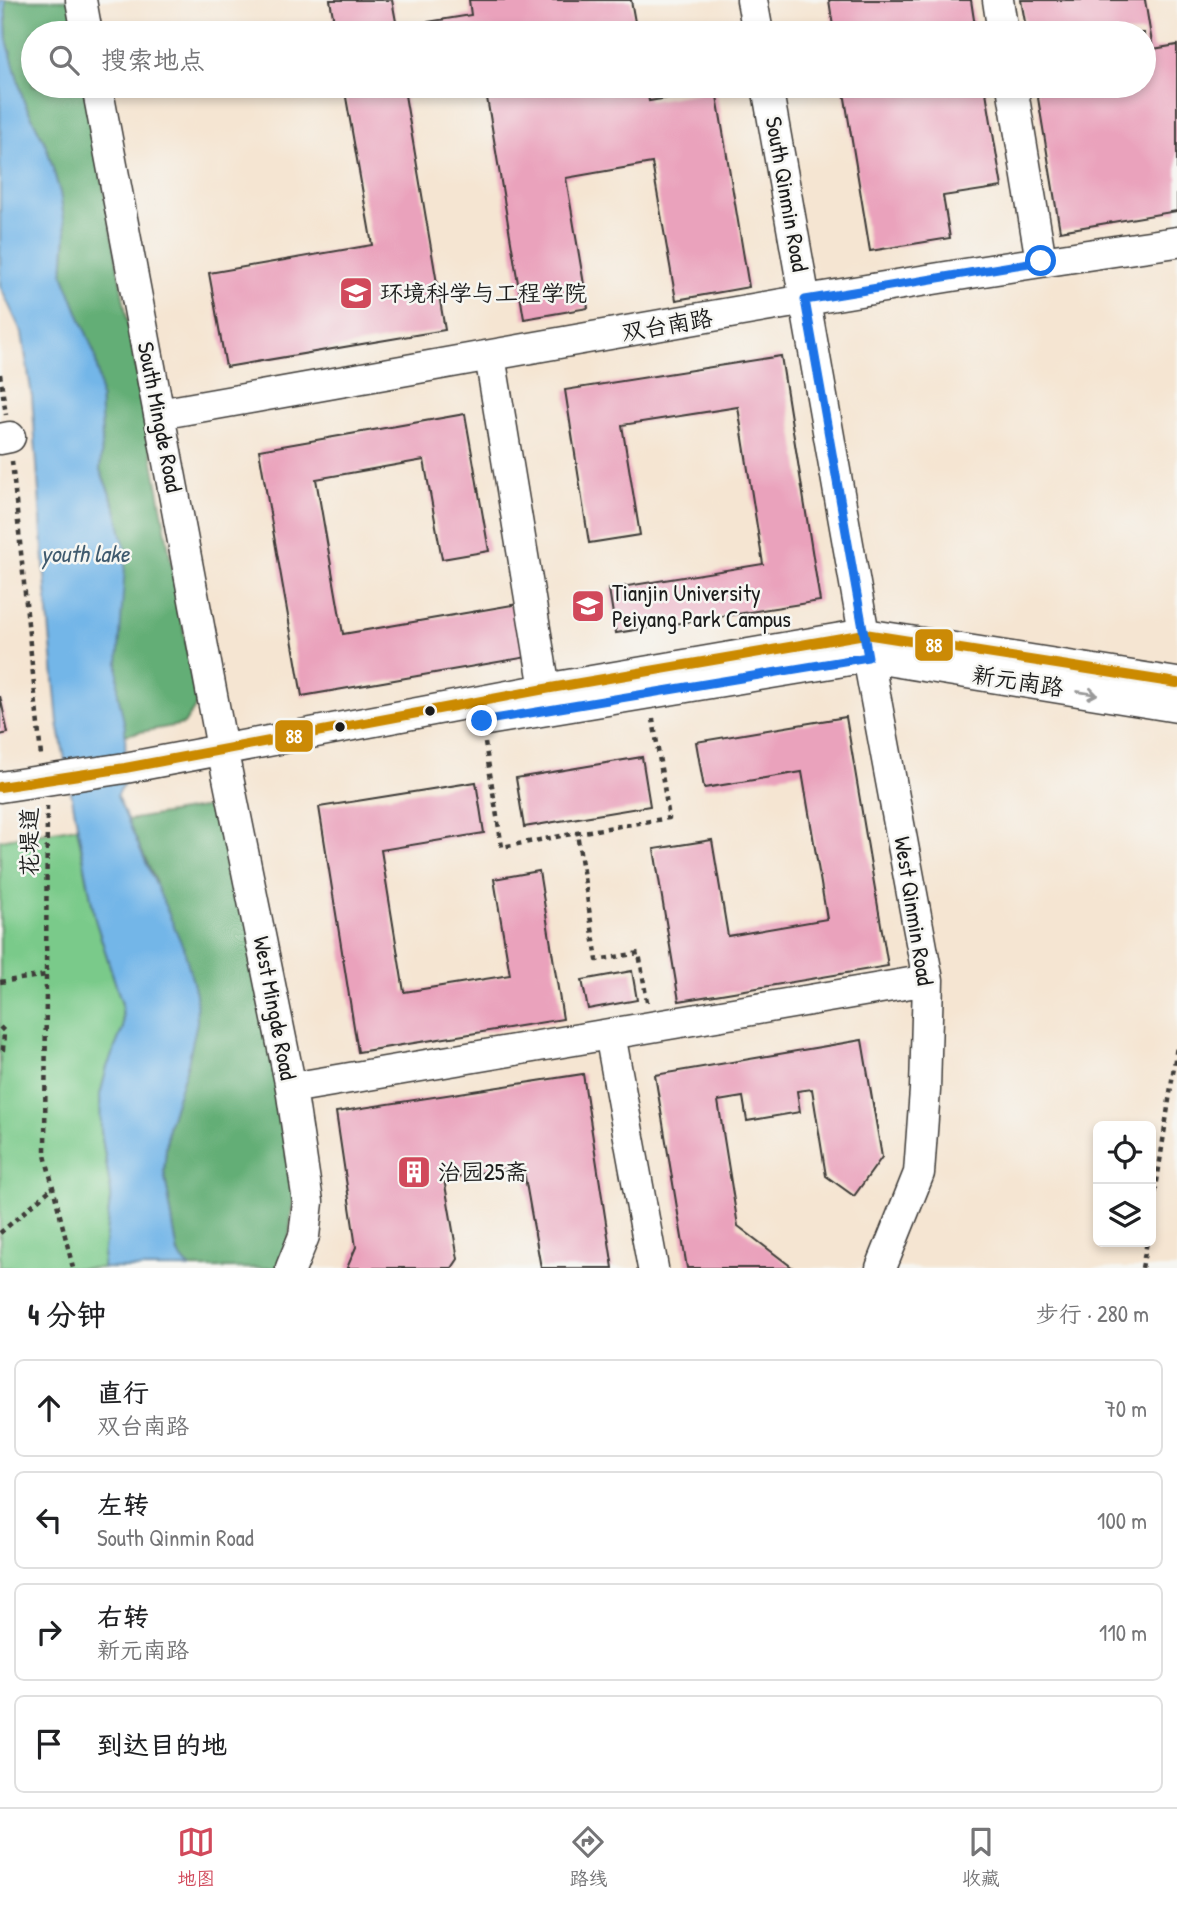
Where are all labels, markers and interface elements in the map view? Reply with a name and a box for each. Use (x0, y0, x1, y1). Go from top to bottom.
search box (21, 21, 1156, 98)
icon: search (45, 41, 83, 79)
text: 搜索地点 (101, 42, 205, 77)
street label: South Qinmin Road (759, 114, 816, 274)
route start (1025, 245, 1056, 276)
school or university icon: 环境科学与工程学院 (337, 274, 375, 312)
place label: 环境科学与工程学院 (380, 277, 587, 308)
street label: 双台南路 (619, 301, 715, 348)
street label: South Mingde Road (131, 339, 190, 495)
water label: youth lake (41, 537, 131, 570)
place label: Tianjin University Peiyang Park Campus (612, 577, 791, 634)
school or university icon: Tianjin University Peiyang Park Campus (569, 587, 607, 625)
line badge: 88 (914, 628, 954, 662)
text: 88 (926, 632, 942, 658)
street label: 新元南路 (970, 658, 1066, 703)
one-way arrow (1075, 687, 1098, 700)
unlabelled marker (423, 704, 437, 718)
route end (466, 705, 497, 736)
line badge: 88 (274, 719, 314, 753)
unlabelled marker (333, 720, 347, 734)
text: 88 (286, 723, 302, 749)
street label: 花堤道 (13, 808, 44, 877)
street label: West Qinmin Road (887, 834, 942, 988)
street label: West Mingde Road (246, 933, 305, 1083)
map controls (1093, 1121, 1156, 1247)
button: locate (1093, 1121, 1156, 1184)
building icon: 治园25斋 (395, 1153, 433, 1191)
place label: 治园25斋 (438, 1156, 528, 1187)
button: layers (1093, 1184, 1156, 1247)
text: 4 分钟 (28, 1294, 106, 1334)
text: 步行 · 280 m (1036, 1298, 1149, 1329)
text: 直行 (97, 1375, 149, 1410)
icon: ahead (30, 1389, 68, 1427)
text: 70 m (1104, 1393, 1147, 1424)
text: 双台南路 (97, 1410, 189, 1441)
text: 左转 (97, 1487, 149, 1522)
icon: left (30, 1501, 68, 1539)
text: 100 m (1097, 1505, 1147, 1536)
text: South Qinmin Road (97, 1522, 254, 1553)
text: 右转 (97, 1599, 149, 1634)
icon: right (30, 1613, 68, 1651)
text: 110 m (1099, 1617, 1147, 1648)
text: 新元南路 (97, 1634, 189, 1665)
icon: arrive (30, 1725, 68, 1763)
text: 到达目的地 (97, 1727, 227, 1762)
tab: 地图 (177, 1823, 215, 1891)
tab: 路线 (569, 1823, 608, 1891)
tab: 收藏 (962, 1823, 1000, 1891)

